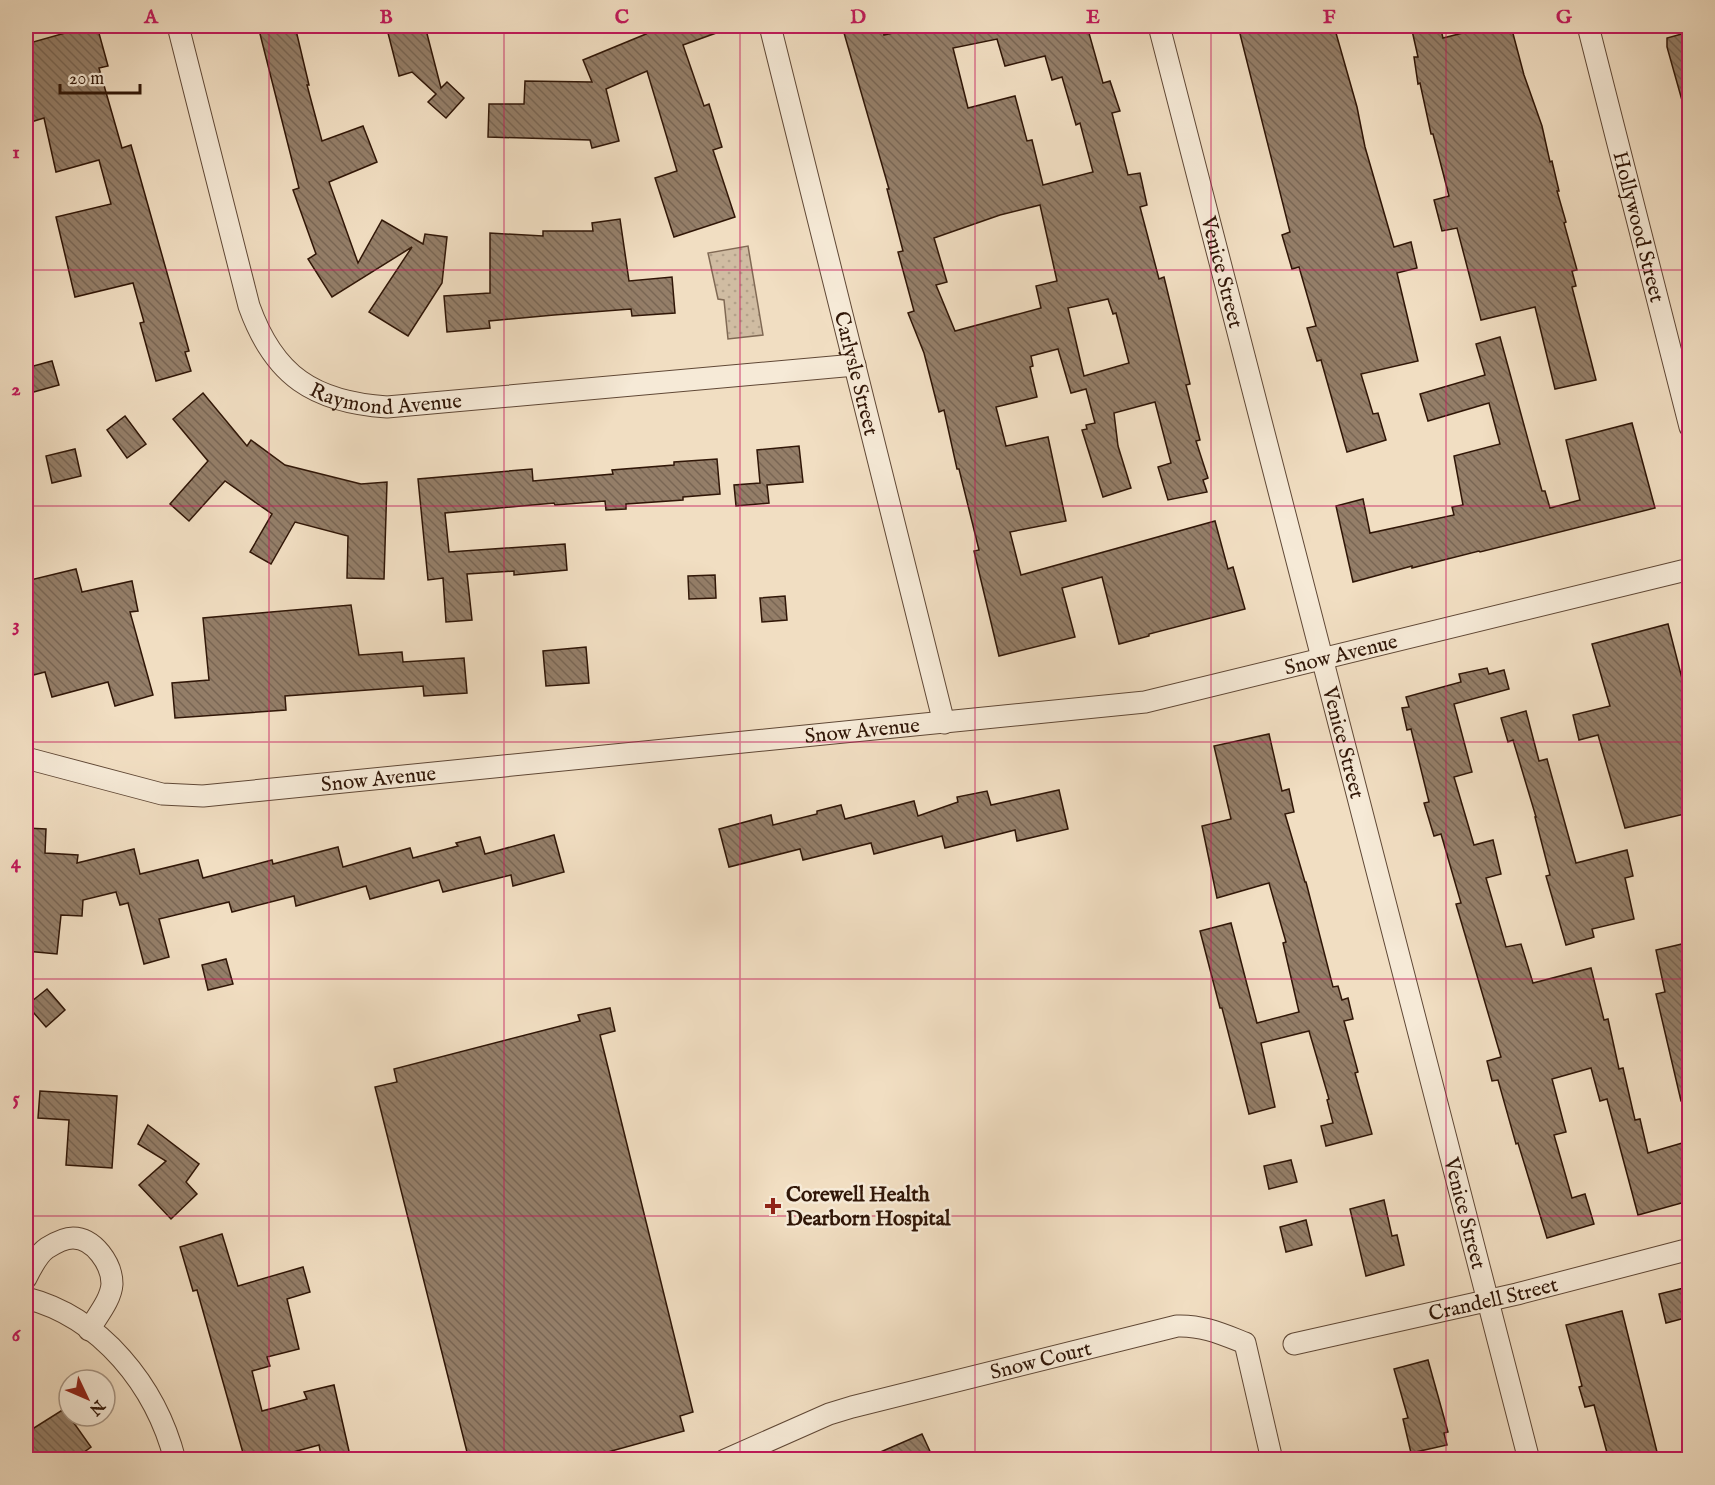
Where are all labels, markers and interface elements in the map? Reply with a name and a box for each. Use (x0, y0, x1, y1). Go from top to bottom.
text: A (143, 5, 159, 30)
text: B (379, 5, 393, 30)
text: C (615, 5, 629, 30)
text: D (850, 5, 866, 30)
text: E (1086, 5, 1100, 30)
text: F (1323, 5, 1336, 30)
text: G (1556, 5, 1573, 30)
scale bar (60, 57, 140, 95)
text: 20 m (69, 68, 104, 91)
text: 1 (12, 140, 20, 165)
street label: Hollywood Street (1605, 149, 1670, 305)
street label: Venice Street (1193, 213, 1248, 331)
street label: Carlysle Street (827, 309, 884, 439)
text: 2 (11, 377, 21, 402)
street label: Raymond Avenue (305, 377, 463, 422)
text: 3 (12, 613, 20, 638)
street label: Snow Avenue (1282, 629, 1401, 682)
street label: Venice Street (1315, 683, 1370, 802)
street label: Snow Avenue (803, 713, 921, 751)
street label: Snow Avenue (320, 761, 438, 799)
text: 4 (11, 850, 22, 875)
text: 5 (12, 1086, 20, 1111)
street label: Venice Street (1436, 1154, 1491, 1272)
place label: Corewell Health Dearborn Hospital (786, 1182, 952, 1233)
marker: Corewell Health Dearborn Hospital (764, 1197, 782, 1215)
street label: Crandell Street (1426, 1272, 1561, 1328)
text: 6 (12, 1323, 22, 1348)
street label: Snow Court (987, 1336, 1094, 1387)
north arrow (57, 1368, 117, 1428)
text: N (84, 1394, 109, 1419)

